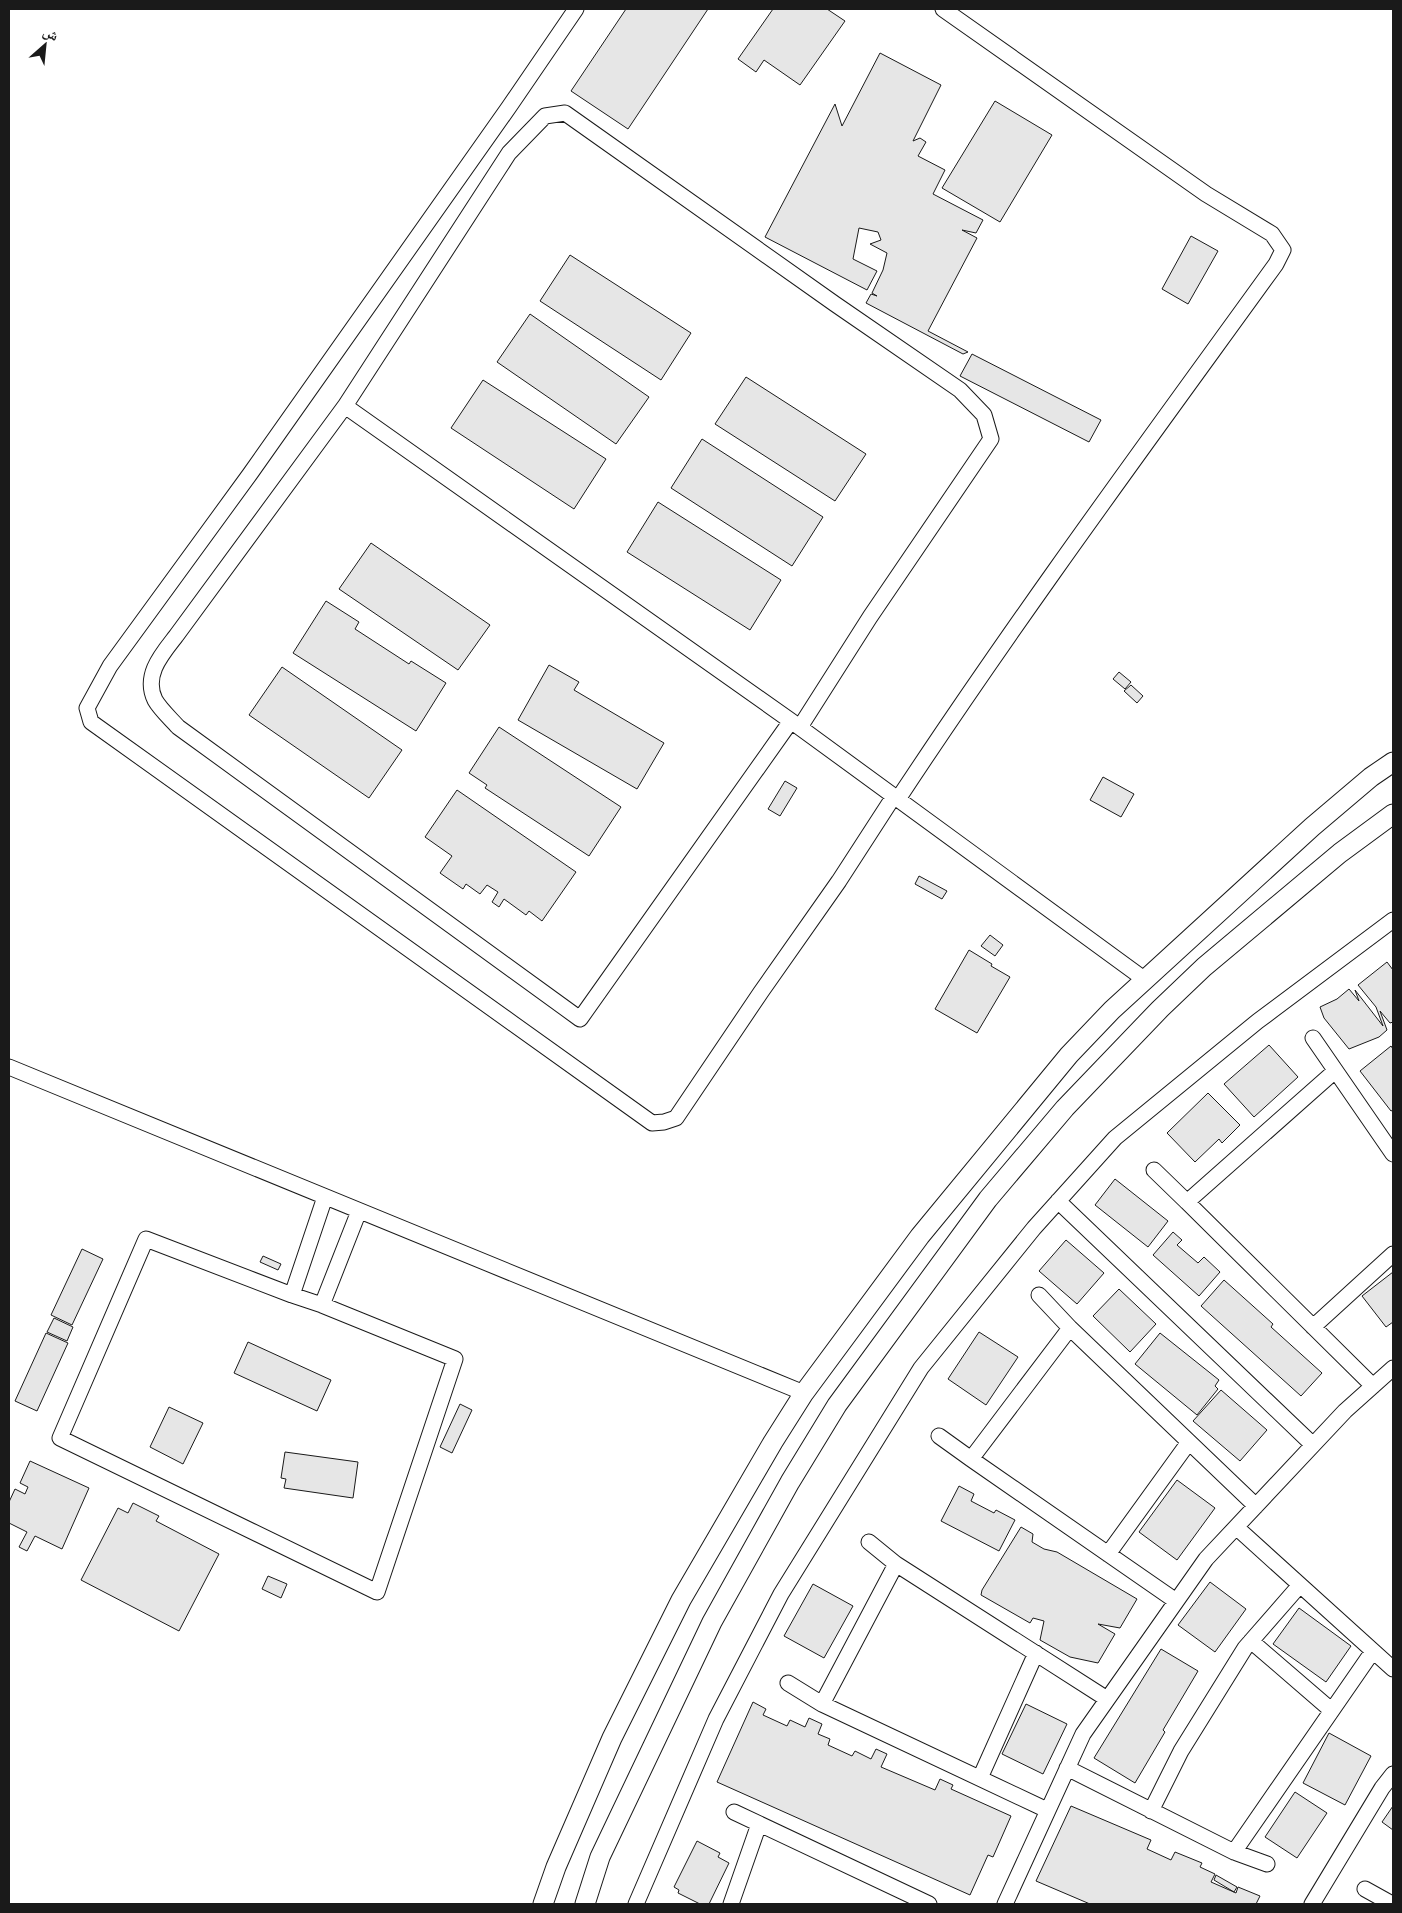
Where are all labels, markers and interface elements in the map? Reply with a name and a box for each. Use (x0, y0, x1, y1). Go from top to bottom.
north arrow (20, 20, 70, 70)
text: ش (40, 21, 62, 45)

